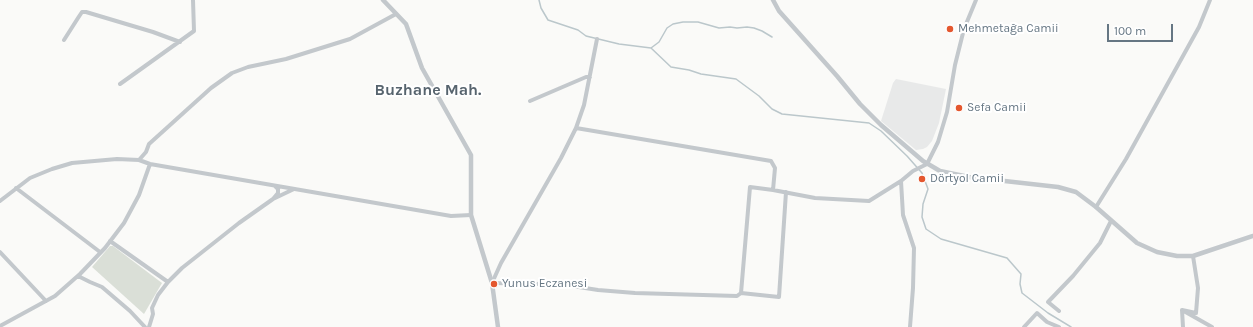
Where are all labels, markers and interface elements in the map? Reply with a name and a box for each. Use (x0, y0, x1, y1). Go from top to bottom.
scale bar (1109, 16, 1175, 42)
place label: Mehmetağa Camii (958, 22, 1059, 36)
marker: Mehmetağa Camii (945, 24, 955, 34)
text: 100 m (1114, 24, 1146, 38)
district label: Buzhane Mah. (375, 80, 481, 100)
place label: Sefa Camii (967, 101, 1026, 115)
marker: Sefa Camii (954, 103, 964, 113)
place label: Dörtyol Camii (930, 172, 1004, 186)
marker: Dörtyol Camii (917, 174, 927, 184)
place label: Yunus Eczanesi (502, 277, 587, 291)
marker: Yunus Eczanesi (489, 279, 499, 289)

